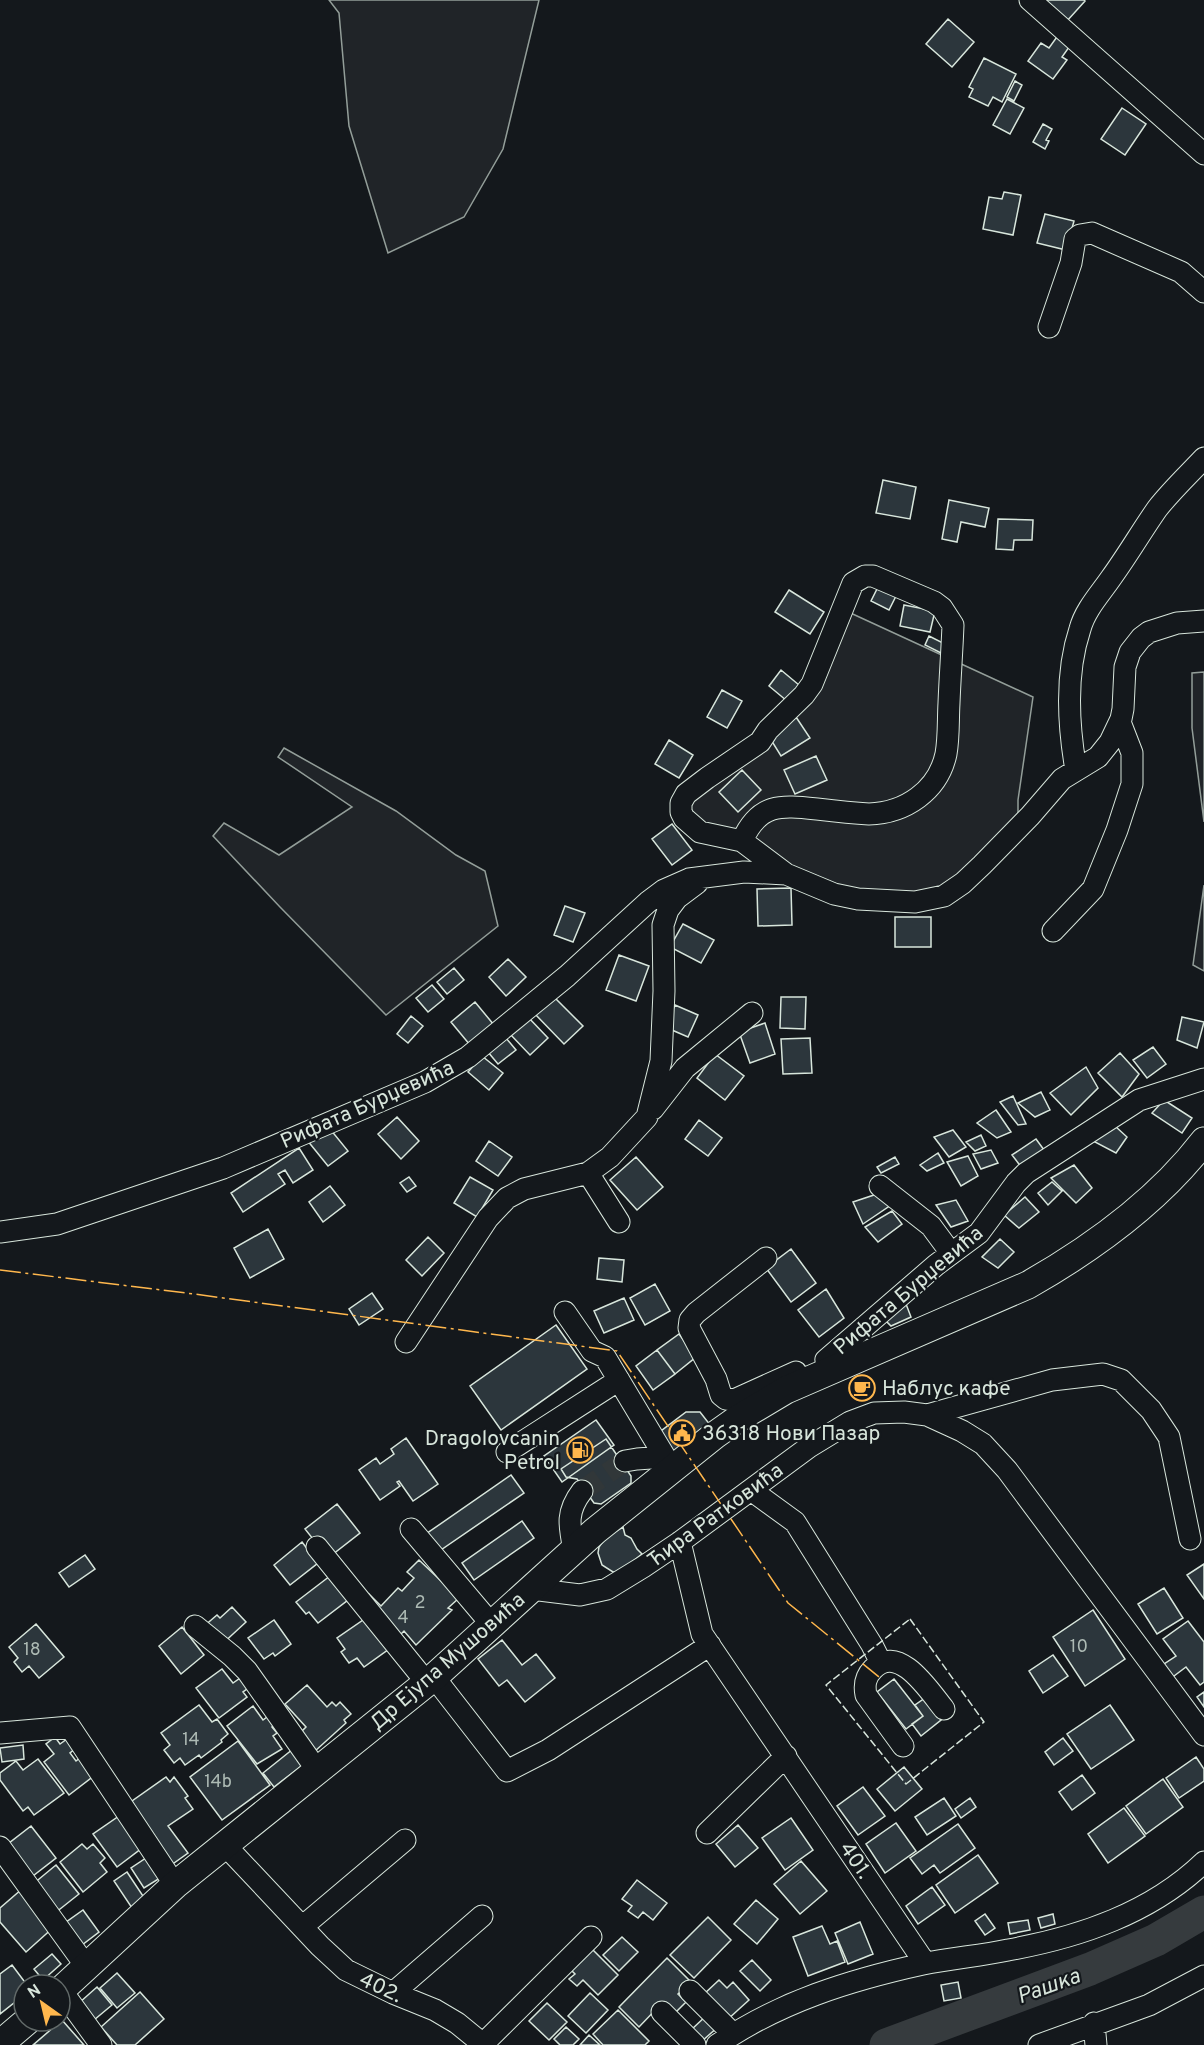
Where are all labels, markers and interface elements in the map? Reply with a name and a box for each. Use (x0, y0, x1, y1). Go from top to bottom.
street label: Рифата Бурџевића (277, 1055, 459, 1156)
street label: Рифата Бурџевића (829, 1221, 989, 1362)
cafe icon: Наблус кафе (847, 1373, 877, 1403)
place label: Наблус кафе (882, 1376, 1011, 1403)
public building icon: 36318 Нови Пазар (667, 1418, 697, 1448)
place label: 36318 Нови Пазар (702, 1421, 880, 1448)
place label: Dragolovcanin Petrol (425, 1426, 560, 1477)
fuel station icon: Dragolovcanin Petrol (565, 1435, 595, 1465)
street label: Ћира Ратковића (643, 1458, 789, 1575)
street label: Др Ејупа Мушовића (365, 1587, 531, 1737)
house number: 2 (414, 1592, 426, 1615)
house number: 4 (397, 1607, 409, 1630)
house number: 10 (1070, 1636, 1088, 1659)
house number: 18 (23, 1639, 41, 1662)
house number: 14 (182, 1729, 200, 1752)
house number: 14b (204, 1771, 232, 1794)
street label: 401. (833, 1837, 877, 1885)
water label: Рашка (1014, 1963, 1085, 2011)
street label: 402. (355, 1967, 406, 2010)
north arrow (12, 1973, 72, 2033)
text: N (24, 1981, 45, 2004)

